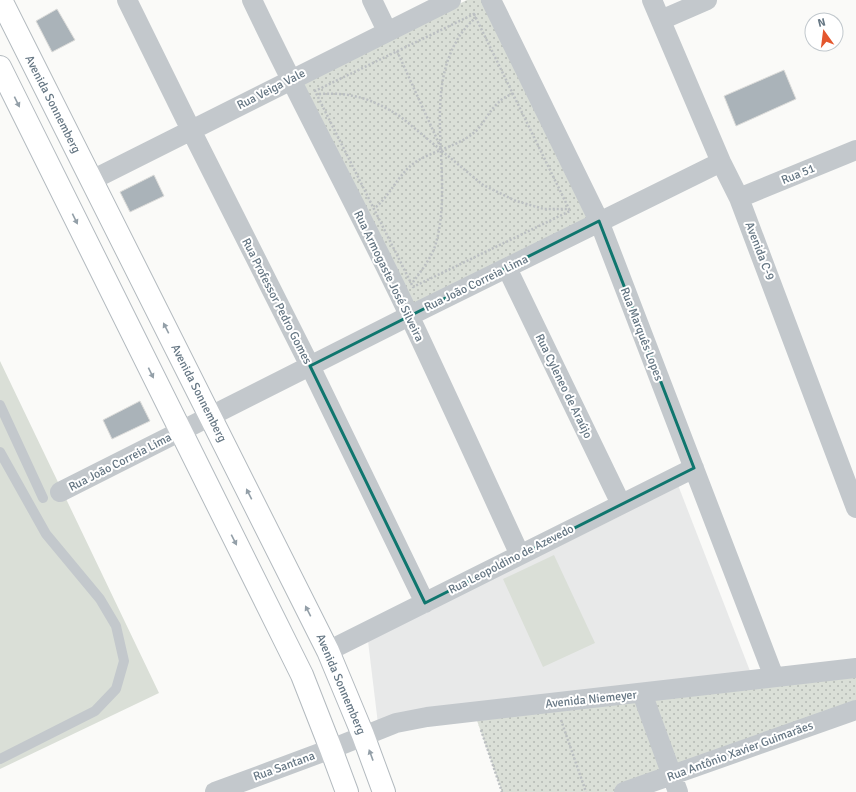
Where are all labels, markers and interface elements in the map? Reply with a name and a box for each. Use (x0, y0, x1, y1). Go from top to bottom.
north arrow (804, 12, 844, 52)
text: N (816, 16, 827, 30)
street label: Avenida Sonnemberg (21, 53, 84, 156)
street label: Rua Veiga Vale (235, 66, 308, 113)
one-way arrow (14, 97, 20, 108)
street label: Rua 51 (779, 161, 817, 188)
street label: Rua Armogaste José Silveira (350, 208, 427, 344)
one-way arrow (72, 213, 78, 225)
street label: Avenida C-9 (742, 220, 778, 282)
street label: Rua Professor Pedro Gomes (238, 236, 315, 367)
street label: Rua João Correia Lima (422, 252, 531, 315)
street label: Rua Marquês Lopes (617, 285, 666, 383)
one-way arrow (163, 322, 169, 334)
street label: Rua Cyleneo de Araújo (532, 331, 595, 441)
street label: Avenida Sonnemberg (167, 342, 230, 445)
one-way arrow (148, 367, 154, 379)
street label: Rua João Correia Lima (66, 430, 174, 495)
one-way arrow (246, 489, 253, 500)
street label: Rua Leopoldino de Azevedo (446, 521, 576, 598)
one-way arrow (230, 534, 237, 545)
one-way arrow (305, 605, 311, 616)
street label: Avenida Sonnemberg (313, 632, 369, 737)
street label: Avenida Niemeyer (544, 687, 638, 712)
street label: Rua Antônio Xavier Guimarães (665, 718, 815, 785)
street label: Rua Santana (251, 748, 317, 785)
one-way arrow (367, 749, 373, 761)

